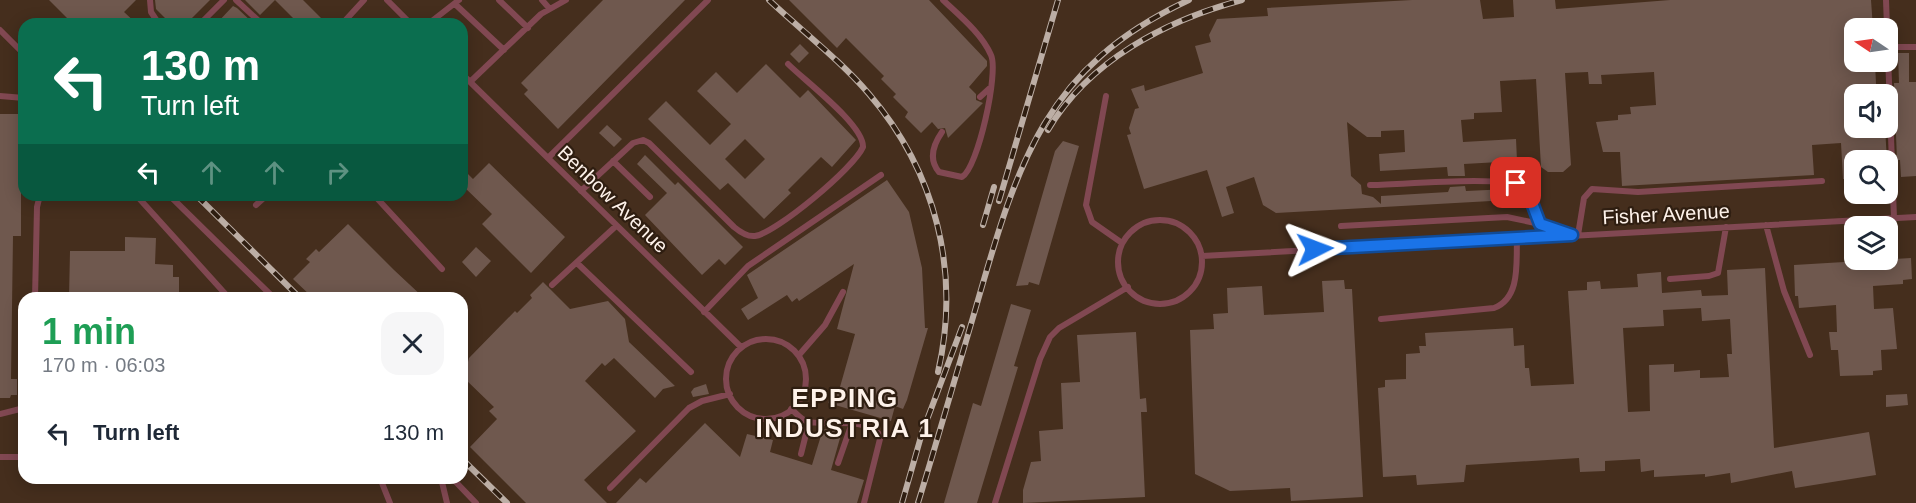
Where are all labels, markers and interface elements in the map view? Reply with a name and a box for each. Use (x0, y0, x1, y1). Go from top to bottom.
north arrow (1844, 18, 1898, 72)
map controls (1844, 18, 1898, 270)
icon: left (42, 42, 120, 120)
text: 130 m (141, 42, 260, 89)
button: sound (1844, 84, 1898, 138)
text: Turn left (141, 91, 239, 121)
street label: Benbow Avenue (553, 141, 673, 257)
button: search (1844, 150, 1898, 204)
icon: left (132, 156, 165, 189)
icon: ahead (195, 156, 228, 189)
icon: ahead (258, 156, 291, 189)
icon: right (321, 156, 354, 189)
pin (1490, 157, 1541, 208)
icon: arrive (1499, 166, 1532, 199)
street label: Fisher Avenue (1602, 200, 1730, 228)
button: layers (1844, 216, 1898, 270)
position arrow (1283, 217, 1347, 281)
text: 1 min (42, 311, 136, 352)
button: close (381, 312, 444, 375)
text: 170 m · 06:03 (42, 354, 165, 376)
district label: EPPING INDUSTRIA 1 (756, 383, 934, 443)
icon: left (42, 417, 75, 450)
text: Turn left (93, 420, 179, 445)
text: 130 m (383, 420, 444, 445)

